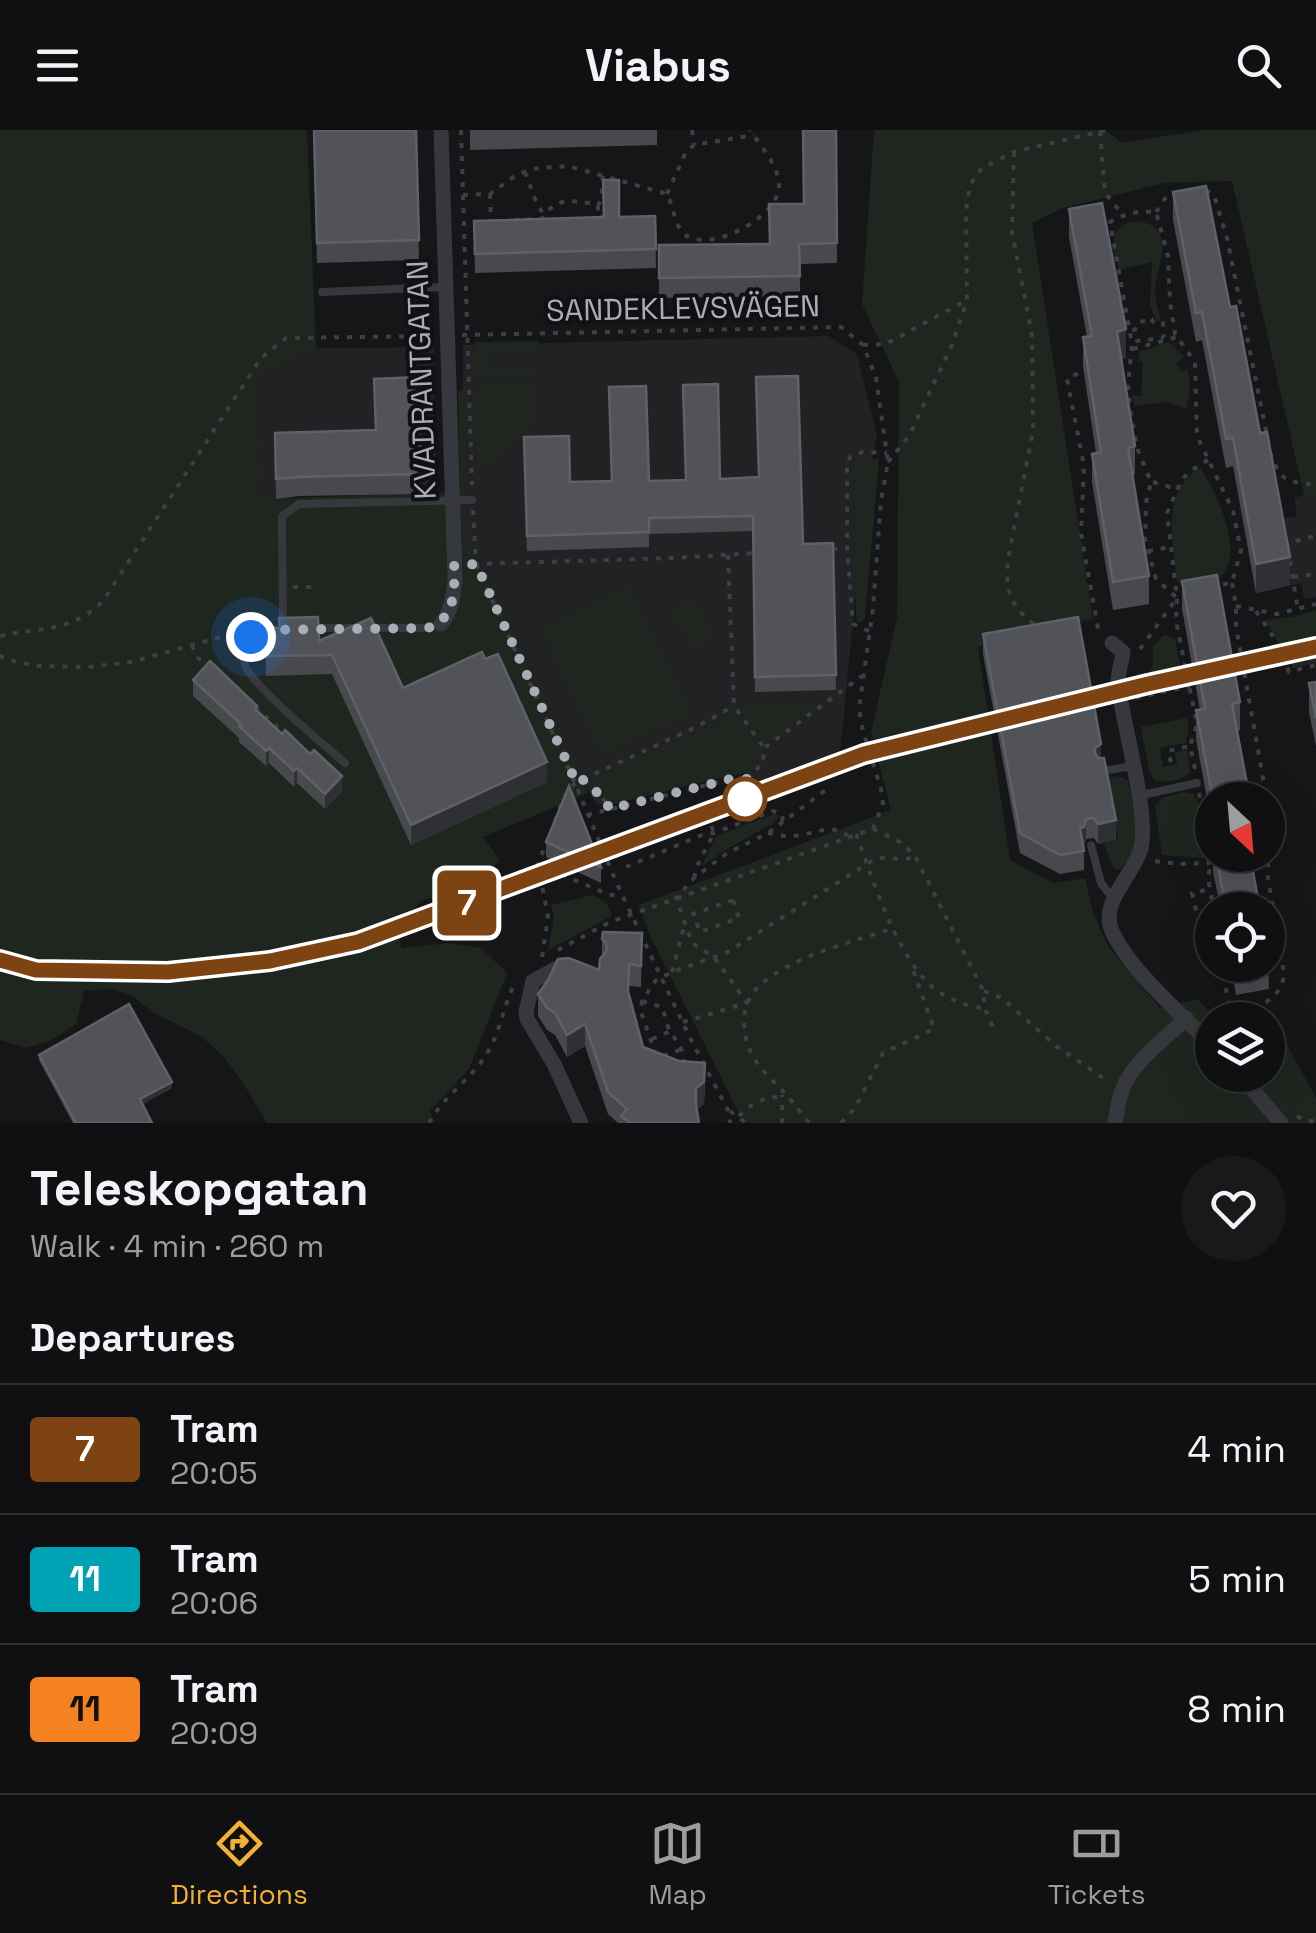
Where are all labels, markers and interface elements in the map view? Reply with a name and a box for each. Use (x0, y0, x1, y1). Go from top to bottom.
text: Viabus (585, 37, 731, 94)
icon: menu (30, 38, 85, 93)
icon: search (1231, 38, 1286, 93)
street label: KVADRANTGATAN (397, 260, 445, 500)
street label: SANDEKLEVSVÄGEN (546, 286, 820, 330)
your location (226, 612, 276, 662)
unlabelled marker (724, 778, 766, 820)
north arrow (1195, 782, 1285, 872)
map controls (1195, 782, 1285, 1092)
line badge: 7 (434, 870, 500, 936)
text: 7 (457, 881, 477, 925)
button: locate (1195, 892, 1285, 982)
button: layers (1195, 1002, 1285, 1092)
button: heart (1181, 1156, 1286, 1261)
text: Teleskopgatan (30, 1158, 369, 1219)
text: Walk · 4 min · 260 m (30, 1226, 324, 1266)
text: Departures (30, 1314, 235, 1362)
text: Tram (170, 1405, 259, 1453)
text: 4 min (1187, 1425, 1286, 1473)
text: 7 (75, 1427, 95, 1471)
text: 20:05 (170, 1453, 258, 1493)
text: Tram (170, 1535, 259, 1583)
text: 5 min (1188, 1555, 1286, 1603)
text: 11 (69, 1557, 101, 1601)
text: 20:06 (170, 1583, 258, 1623)
text: Tram (170, 1665, 259, 1713)
text: 8 min (1187, 1685, 1286, 1733)
text: 11 (69, 1687, 101, 1731)
text: 20:09 (170, 1713, 258, 1753)
tab: Directions (170, 1816, 308, 1912)
tab: Map (649, 1816, 707, 1912)
tab: Tickets (1048, 1816, 1146, 1912)

